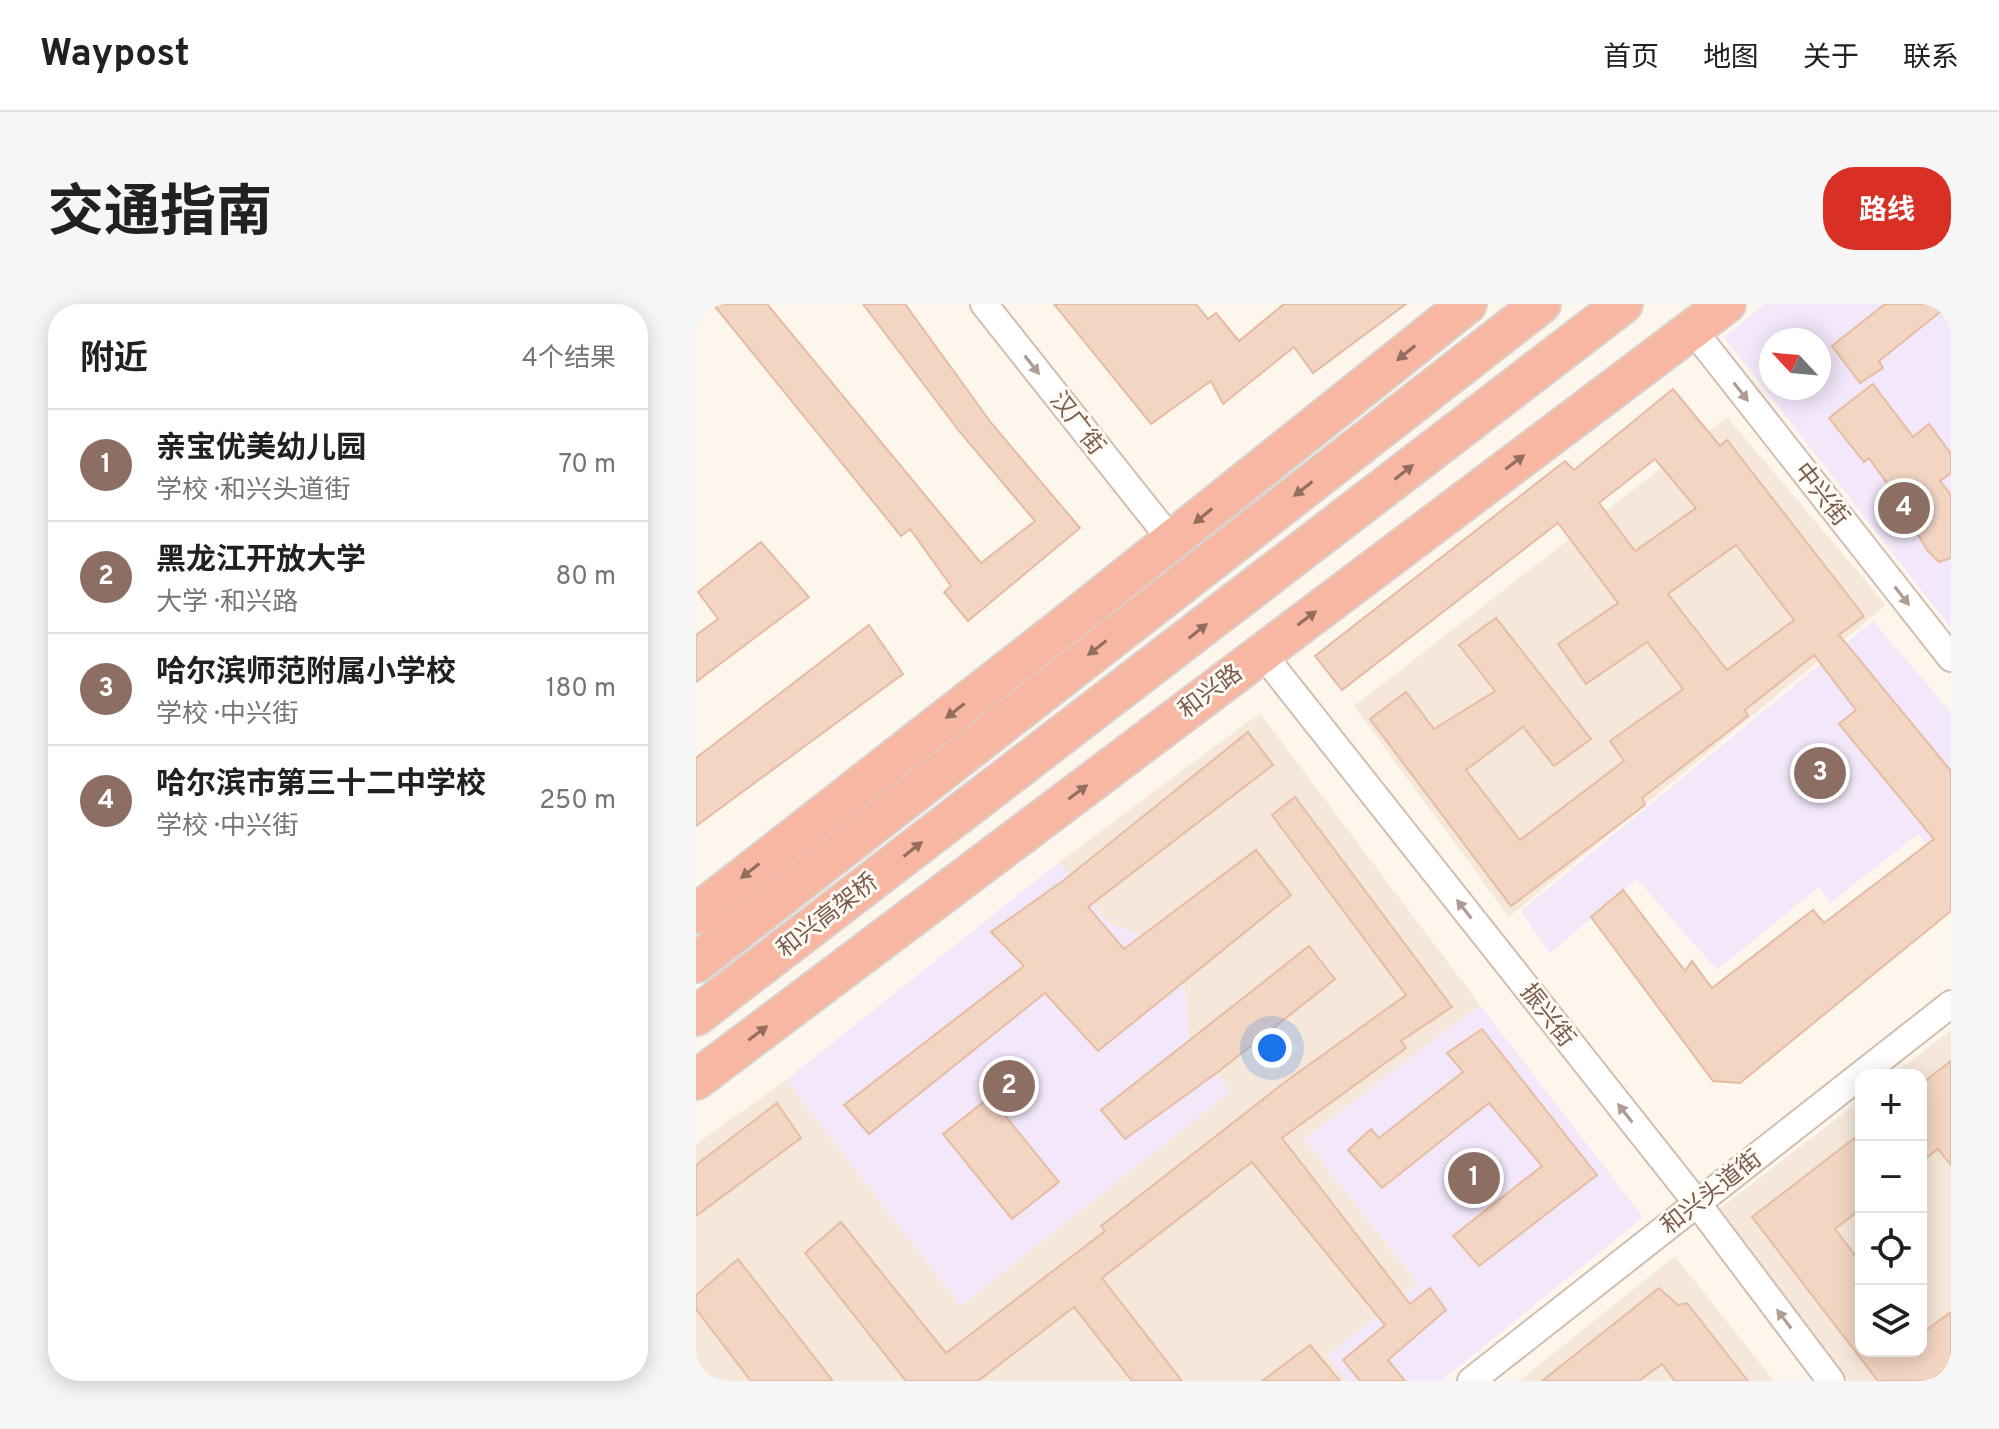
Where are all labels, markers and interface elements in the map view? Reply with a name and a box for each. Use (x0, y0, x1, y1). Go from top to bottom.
text: Waypost (40, 31, 190, 80)
text: 首页 (1603, 41, 1659, 77)
text: 地图 (1703, 41, 1759, 77)
text: 关于 (1803, 41, 1859, 77)
text: 联系 (1903, 41, 1959, 77)
button: 路线 (1823, 167, 1951, 250)
text: 交通指南 (48, 181, 272, 251)
north arrow (1759, 328, 1831, 400)
text: 附近 (80, 339, 148, 382)
text: 4个结果 (522, 343, 616, 376)
one-way arrow (1396, 344, 1416, 361)
one-way arrow (1023, 355, 1040, 375)
one-way arrow (1732, 382, 1749, 402)
street label: 汉广街 (1042, 387, 1110, 462)
text: 亲宝优美幼儿园 (156, 431, 366, 468)
text: 1 (101, 449, 111, 482)
text: 70 m (558, 449, 616, 482)
one-way arrow (1505, 455, 1526, 471)
street label: 中兴街 (1786, 458, 1854, 533)
one-way arrow (1394, 465, 1414, 481)
text: 学校 · 和兴头道街 (156, 475, 350, 508)
pin: 4 (1878, 478, 1930, 538)
one-way arrow (1293, 480, 1313, 496)
one-way arrow (1193, 507, 1213, 523)
text: 黑龙江开放大学 (156, 543, 366, 580)
text: 2 (98, 561, 114, 594)
text: 80 m (556, 561, 616, 594)
one-way arrow (1893, 586, 1910, 606)
text: 大学 · 和兴路 (156, 587, 298, 620)
one-way arrow (1297, 610, 1317, 626)
one-way arrow (1188, 623, 1208, 639)
one-way arrow (1087, 639, 1107, 656)
text: 哈尔滨师范附属小学校 (156, 655, 456, 692)
street label: 和兴路 (1173, 659, 1249, 726)
text: 3 (98, 673, 114, 706)
text: 180 m (546, 673, 616, 706)
text: 学校 · 中兴街 (156, 699, 298, 732)
one-way arrow (945, 703, 965, 719)
pin: 3 (1794, 743, 1846, 803)
text: 哈尔滨市第三十二中学校 (156, 767, 486, 804)
text: 4 (98, 785, 114, 818)
text: 250 m (539, 785, 616, 818)
one-way arrow (1068, 785, 1088, 801)
text: 学校 · 中兴街 (156, 811, 298, 844)
one-way arrow (903, 841, 923, 857)
one-way arrow (740, 863, 760, 879)
street label: 和兴高架桥 (772, 868, 885, 965)
one-way arrow (1456, 899, 1473, 919)
street label: 振兴街 (1512, 979, 1580, 1054)
one-way arrow (748, 1026, 769, 1041)
your location (1252, 1028, 1292, 1068)
pin: 2 (983, 1056, 1035, 1116)
map controls (1855, 1069, 1927, 1357)
button: + (1855, 1069, 1927, 1141)
one-way arrow (1618, 1103, 1634, 1123)
button: − (1855, 1141, 1927, 1213)
street label: 和兴头道街 (1656, 1145, 1769, 1242)
pin: 1 (1448, 1148, 1500, 1208)
button: locate (1855, 1213, 1927, 1285)
button: layers (1855, 1285, 1927, 1357)
one-way arrow (1777, 1309, 1793, 1329)

